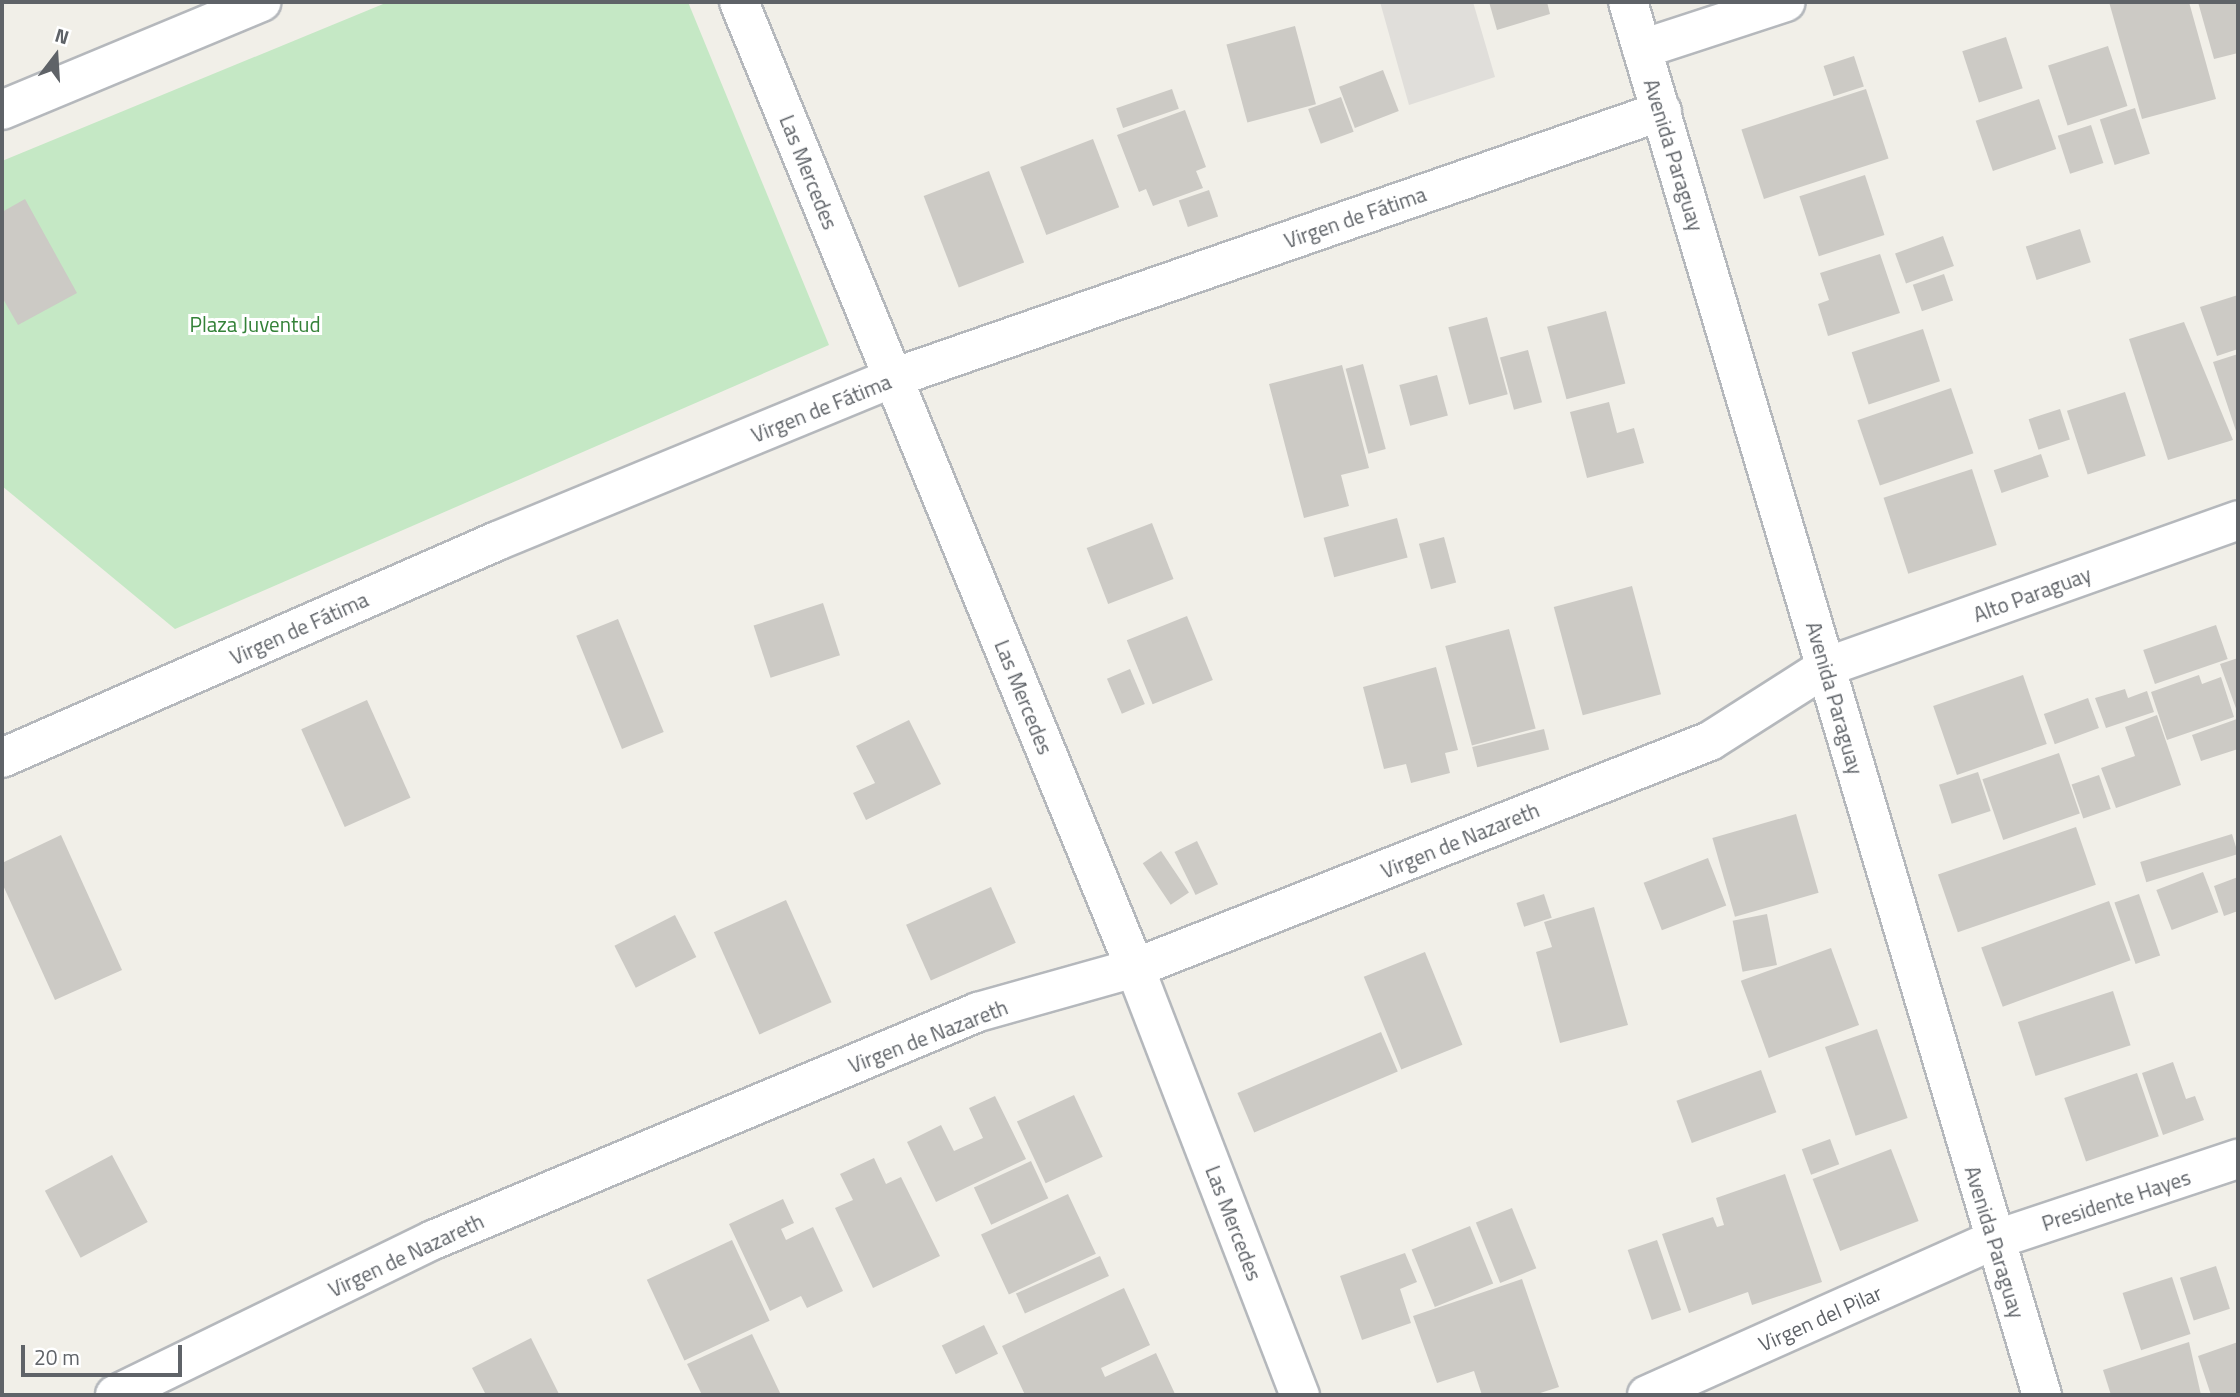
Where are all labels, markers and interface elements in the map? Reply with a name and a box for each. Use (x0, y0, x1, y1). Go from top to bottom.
text: N (52, 20, 73, 51)
north arrow (21, 21, 91, 91)
street label: Avenida Paraguay (1639, 76, 1709, 234)
street label: Las Mercedes (775, 111, 843, 233)
street label: Virgen de Fátima (1281, 181, 1429, 253)
park label: Plaza Juventud (189, 311, 321, 337)
street label: Virgen de Fátima (747, 369, 895, 447)
street label: Alto Paraguay (1970, 561, 2094, 627)
street label: Virgen de Fátima (226, 586, 372, 670)
street label: Avenida Paraguay (1801, 619, 1869, 777)
street label: Las Mercedes (990, 636, 1058, 758)
street label: Virgen de Nazareth (1377, 797, 1543, 883)
street label: Virgen de Nazareth (845, 994, 1011, 1078)
street label: Las Mercedes (1201, 1162, 1267, 1284)
street label: Avenida Paraguay (1960, 1163, 2030, 1321)
street label: Presidente Hayes (2038, 1164, 2194, 1236)
street label: Virgen de Nazareth (324, 1208, 488, 1302)
street label: Virgen del Pilar (1755, 1280, 1885, 1356)
scale bar (24, 1330, 186, 1374)
text: 20 m (34, 1341, 80, 1373)

